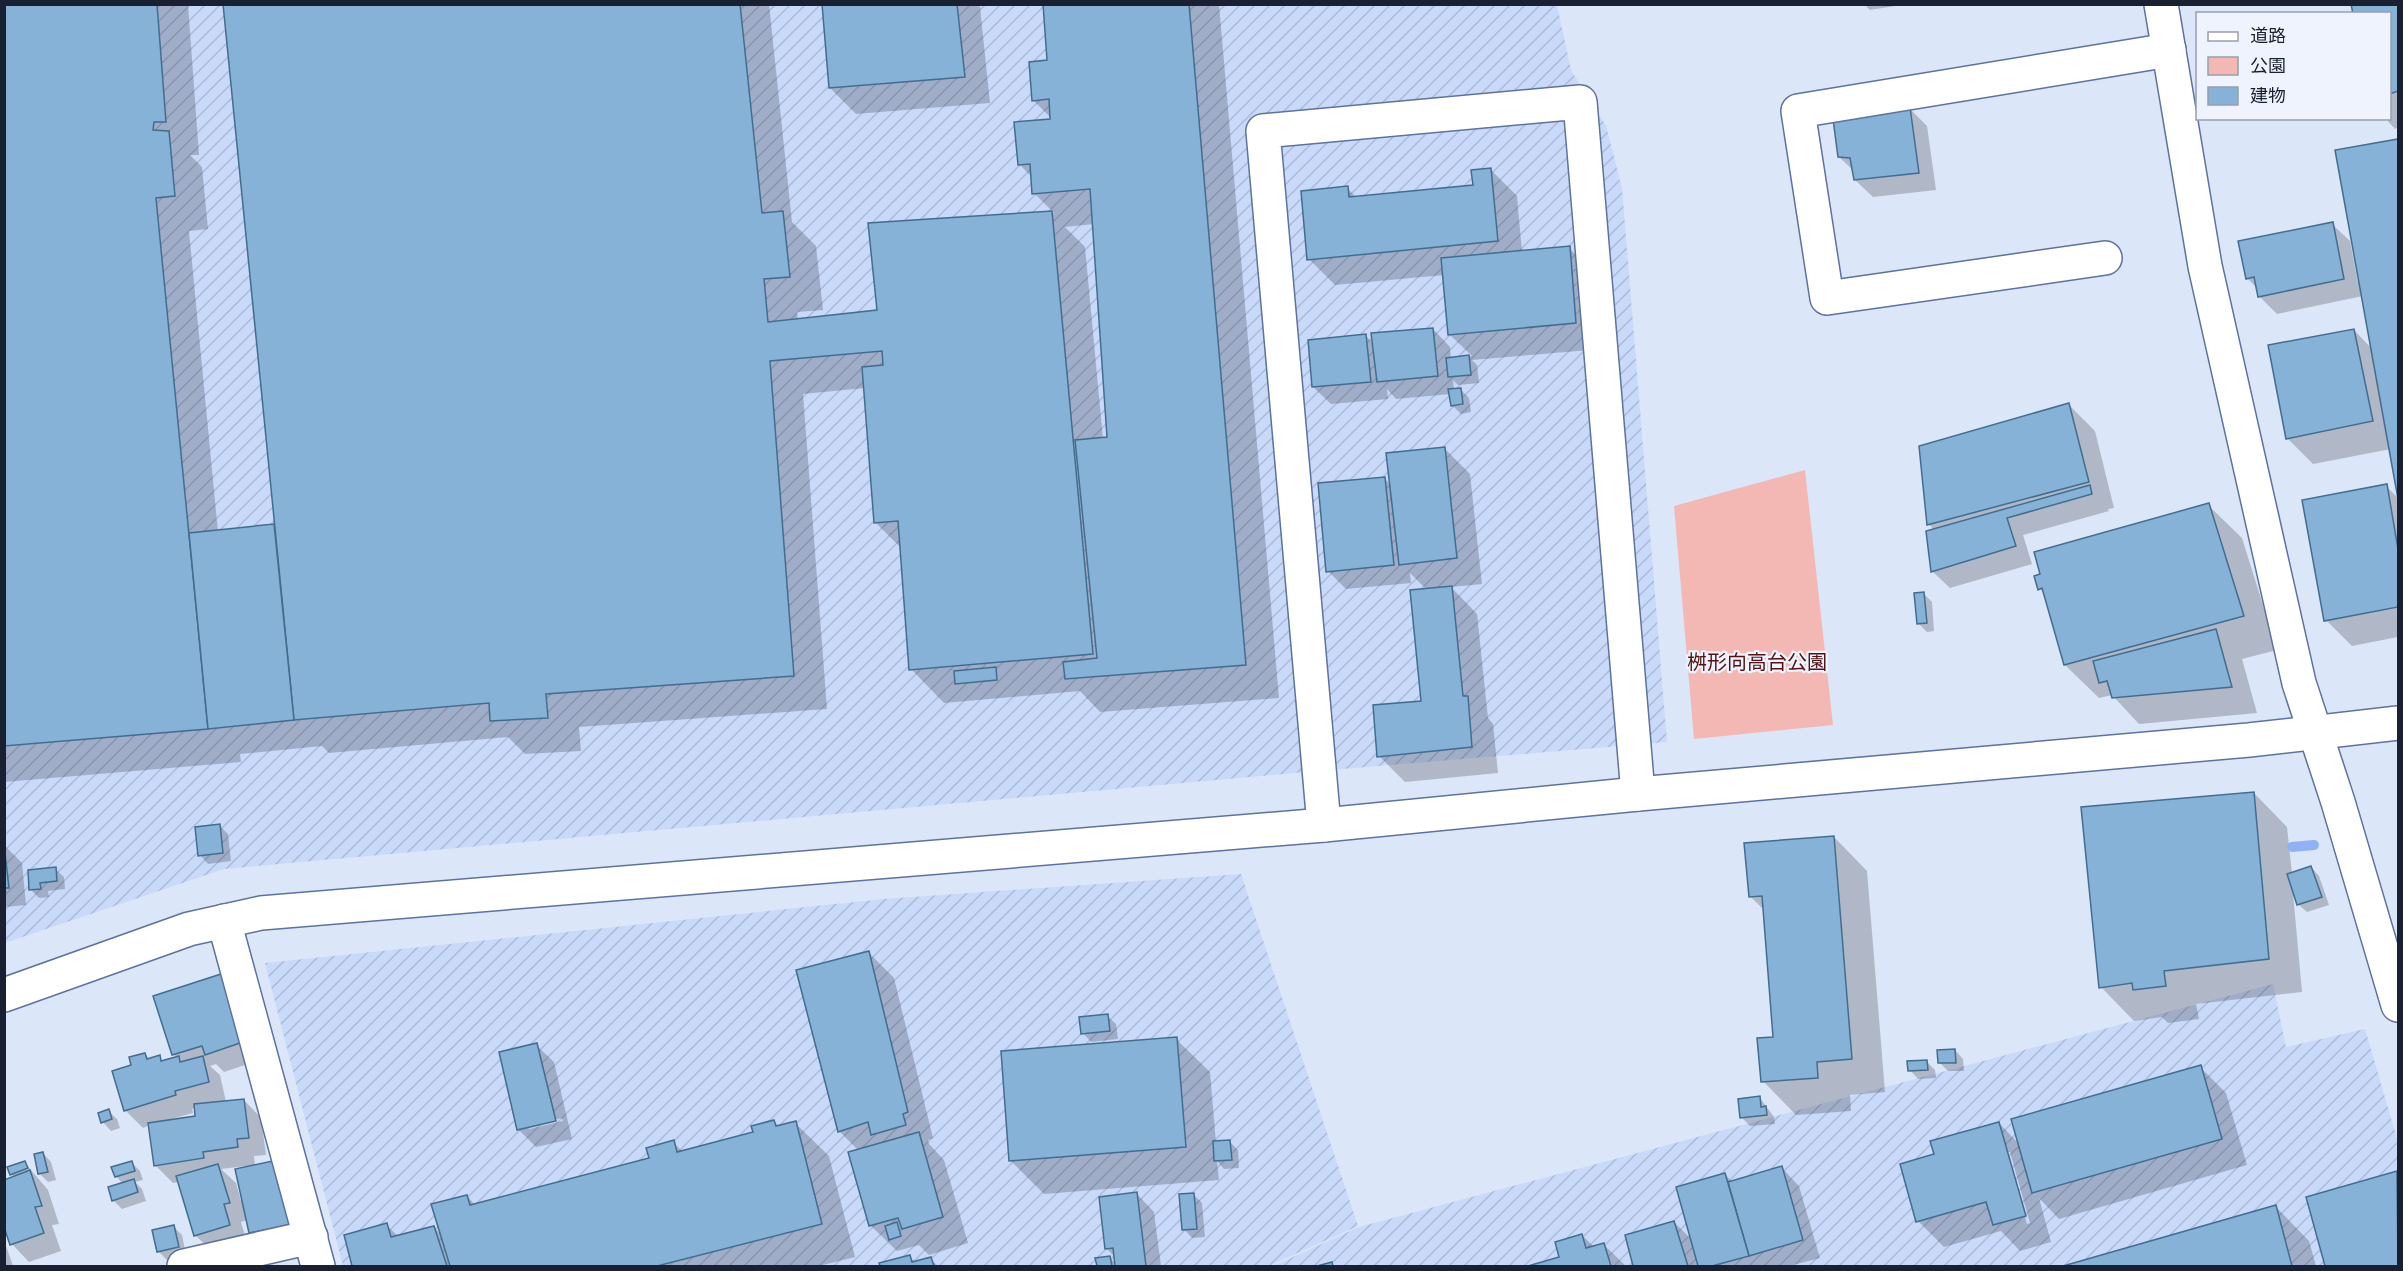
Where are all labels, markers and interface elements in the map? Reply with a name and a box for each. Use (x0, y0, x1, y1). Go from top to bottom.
legend (2196, 12, 2391, 120)
text: 道路 (2250, 23, 2286, 48)
text: 公園 (2250, 53, 2286, 78)
text: 建物 (2250, 83, 2286, 108)
park label: 桝形向高台公園 (1687, 648, 1827, 676)

